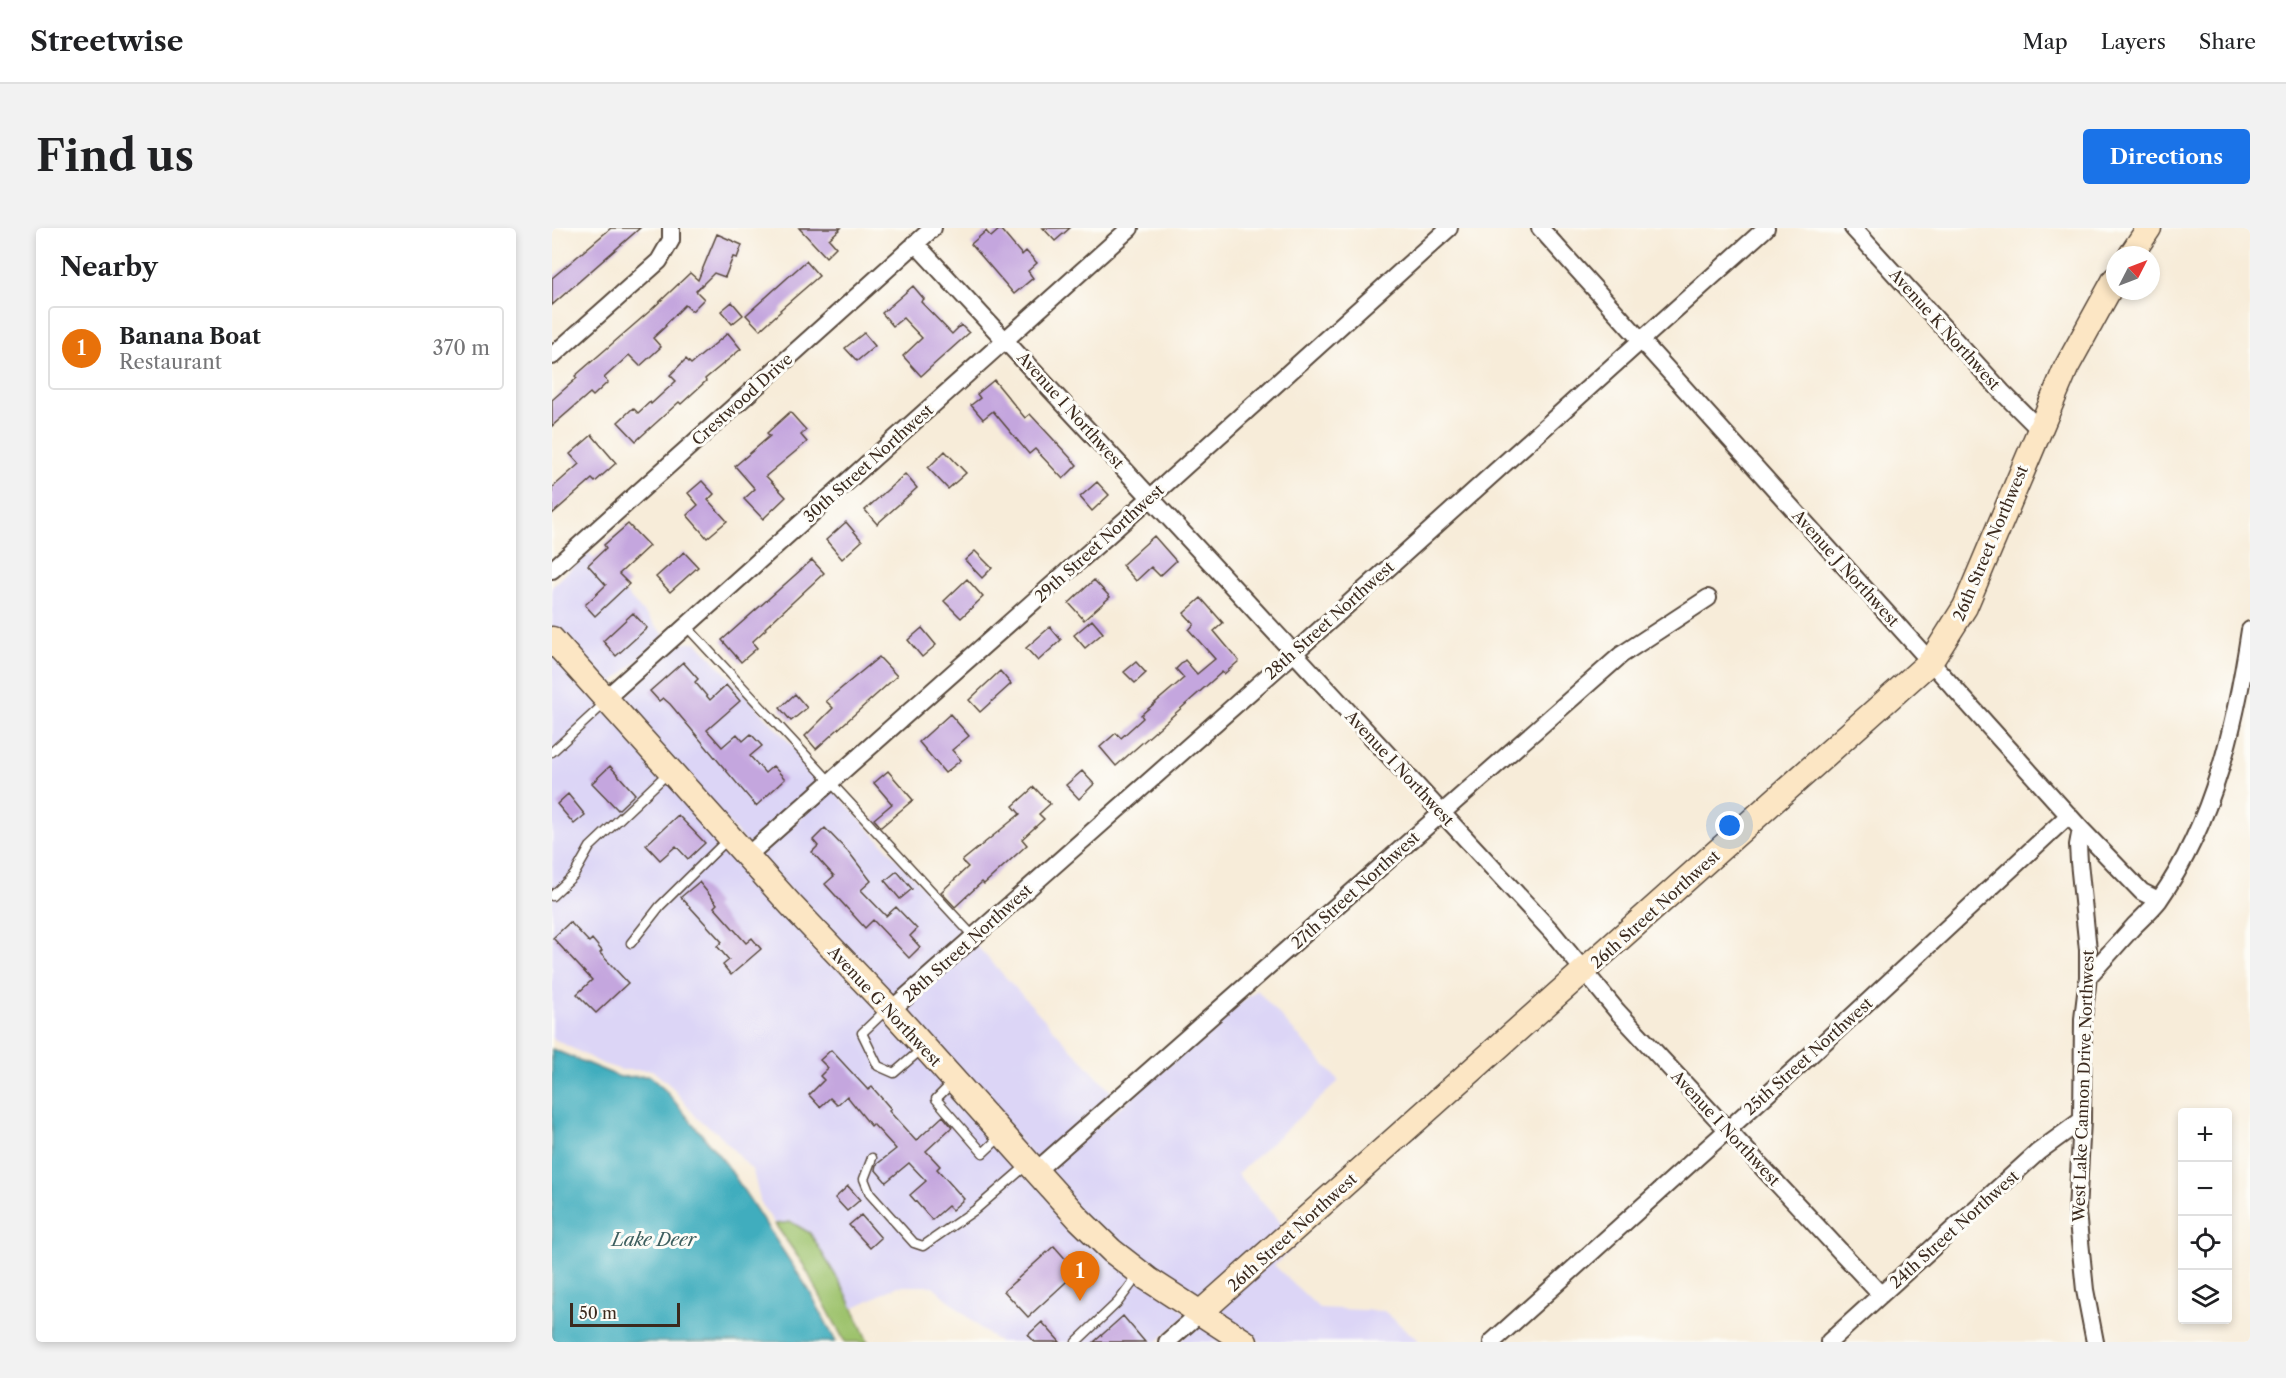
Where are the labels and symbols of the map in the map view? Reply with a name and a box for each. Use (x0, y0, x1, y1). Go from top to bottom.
north arrow (2106, 246, 2160, 300)
street label: Avenue K Northwest (1885, 263, 2005, 394)
street label: Avenue I Northwest (1013, 347, 1129, 473)
street label: Crestwood Drive (688, 349, 796, 449)
street label: 30th Street Northwest (799, 399, 937, 526)
street label: 26th Street Northwest (1948, 462, 2032, 624)
street label: 29th Street Northwest (1030, 479, 1168, 606)
street label: Avenue J Northwest (1788, 505, 1904, 631)
street label: 28th Street Northwest (1260, 556, 1398, 683)
street label: Avenue I Northwest (1341, 705, 1459, 830)
your location (1715, 811, 1744, 840)
street label: 27th Street Northwest (1287, 827, 1423, 953)
street label: 26th Street Northwest (1586, 845, 1724, 972)
street label: 28th Street Northwest (898, 879, 1036, 1006)
street label: Avenue G Northwest (823, 941, 946, 1071)
street label: West Lake Cannon Drive Northwest (2068, 949, 2098, 1223)
street label: 25th Street Northwest (1739, 993, 1877, 1119)
street label: Avenue I Northwest (1667, 1065, 1785, 1190)
street label: 24th Street Northwest (1885, 1166, 2023, 1292)
street label: 26th Street Northwest (1223, 1168, 1361, 1295)
water label: Lake Deer (610, 1229, 698, 1251)
pin: 1 (1060, 1252, 1100, 1301)
scale bar (570, 1300, 680, 1328)

